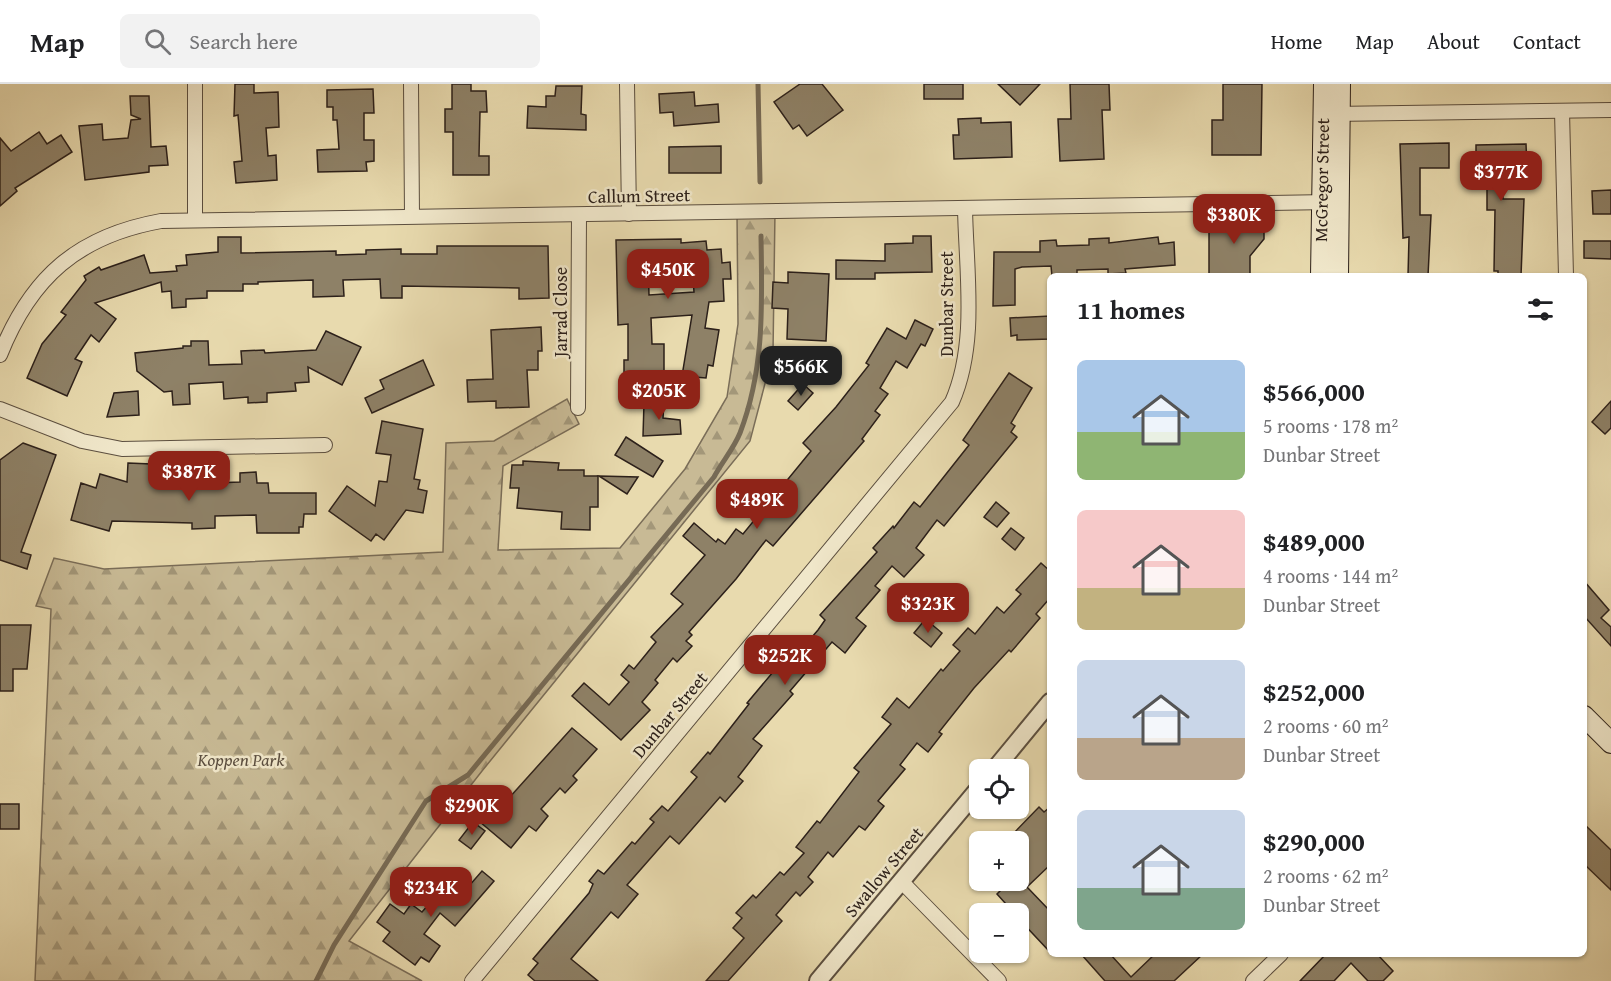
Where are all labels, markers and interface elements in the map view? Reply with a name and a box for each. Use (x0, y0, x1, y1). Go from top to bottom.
search box (120, 14, 540, 68)
text: Map (30, 21, 84, 62)
icon: search (141, 25, 174, 58)
text: Search here (189, 25, 298, 57)
text: Home (1271, 26, 1322, 57)
text: Map (1355, 26, 1394, 57)
text: About (1427, 26, 1480, 57)
text: Contact (1513, 26, 1581, 57)
street label: McGregor Street (1307, 117, 1336, 242)
pin: $377K (1459, 151, 1543, 202)
text: $377K (1474, 156, 1528, 185)
street label: Callum Street (588, 181, 691, 210)
pin: $380K (1192, 194, 1276, 245)
text: $380K (1207, 199, 1261, 228)
pin: $450K (626, 249, 710, 300)
street label: Dunbar Street (933, 251, 960, 357)
text: $450K (641, 254, 695, 283)
street label: Jarrad Close (547, 267, 574, 359)
text: 11 homes (1077, 290, 1185, 329)
icon: filters (1524, 293, 1557, 326)
pin: $566K (759, 346, 843, 397)
text: $566K (774, 351, 828, 380)
pin: $205K (617, 370, 701, 421)
text: $566,000 (1263, 372, 1365, 411)
text: $205K (632, 375, 686, 404)
icon: home (1125, 384, 1197, 456)
text: 5 rooms · 178 m² (1263, 411, 1398, 440)
text: Dunbar Street (1263, 440, 1380, 469)
pin: $387K (147, 451, 231, 502)
text: $387K (162, 456, 216, 485)
pin: $489K (715, 479, 799, 530)
text: $489K (730, 484, 784, 513)
text: $489,000 (1263, 522, 1365, 561)
icon: home (1125, 534, 1197, 606)
text: 4 rooms · 144 m² (1263, 561, 1398, 590)
pin: $323K (886, 583, 970, 634)
text: $323K (901, 588, 955, 617)
text: Dunbar Street (1263, 590, 1380, 619)
pin: $252K (743, 635, 827, 686)
text: $252K (758, 640, 812, 669)
street label: Dunbar Street (625, 665, 714, 764)
text: $252,000 (1263, 672, 1365, 711)
icon: home (1125, 684, 1197, 756)
text: 2 rooms · 60 m² (1263, 711, 1389, 740)
text: Dunbar Street (1263, 740, 1380, 769)
park label: Koppen Park (197, 746, 285, 773)
map controls (969, 759, 1029, 963)
button: locate (969, 759, 1029, 819)
pin: $290K (430, 785, 514, 836)
text: $290K (445, 790, 499, 819)
street label: Swallow Street (838, 820, 930, 923)
text: $290,000 (1263, 822, 1365, 861)
button: + (969, 831, 1029, 891)
icon: home (1125, 834, 1197, 906)
text: 2 rooms · 62 m² (1263, 861, 1389, 890)
pin: $234K (389, 867, 473, 918)
text: $234K (404, 872, 458, 901)
text: Dunbar Street (1263, 890, 1380, 919)
button: − (969, 903, 1029, 963)

